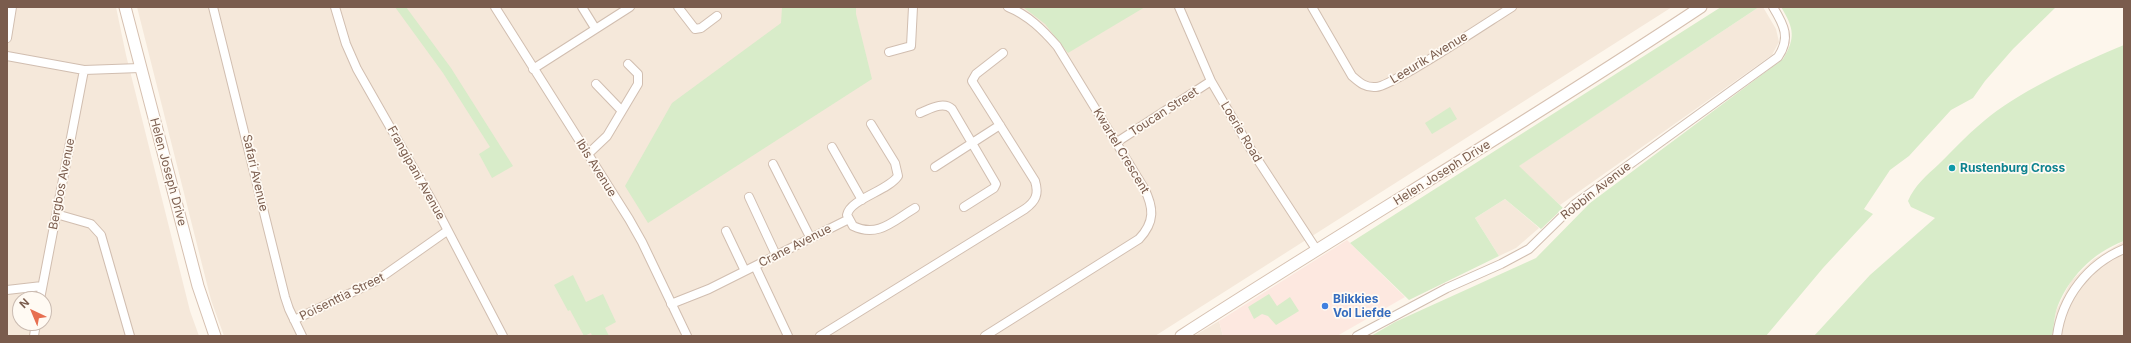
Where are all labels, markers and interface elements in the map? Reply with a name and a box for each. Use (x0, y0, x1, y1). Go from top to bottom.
street label: Leeurik Avenue (1388, 29, 1470, 87)
street label: Toucan Street (1127, 84, 1201, 140)
street label: Loerie Road (1217, 99, 1265, 165)
street label: Kwartel Crescent (1090, 106, 1152, 196)
street label: Helen Joseph Drive (147, 116, 189, 228)
street label: Frangipani Avenue (384, 124, 448, 222)
street label: Safari Avenue (239, 133, 271, 213)
street label: Ibis Avenue (573, 136, 619, 200)
street label: Bergbos Avenue (46, 137, 78, 231)
street label: Helen Joseph Drive (1391, 137, 1493, 209)
street label: Robbin Avenue (1558, 159, 1634, 223)
place label: Rustenburg Cross (1960, 161, 2065, 175)
marker: Rustenburg Cross (1947, 163, 1957, 173)
street label: Crane Avenue (756, 222, 834, 270)
street label: Poisenttia Street (297, 270, 387, 324)
north arrow (12, 291, 52, 331)
place label: Blikkies Vol Liefde (1333, 292, 1391, 320)
text: N (16, 295, 32, 311)
marker: Blikkies Vol Liefde (1320, 301, 1330, 311)

